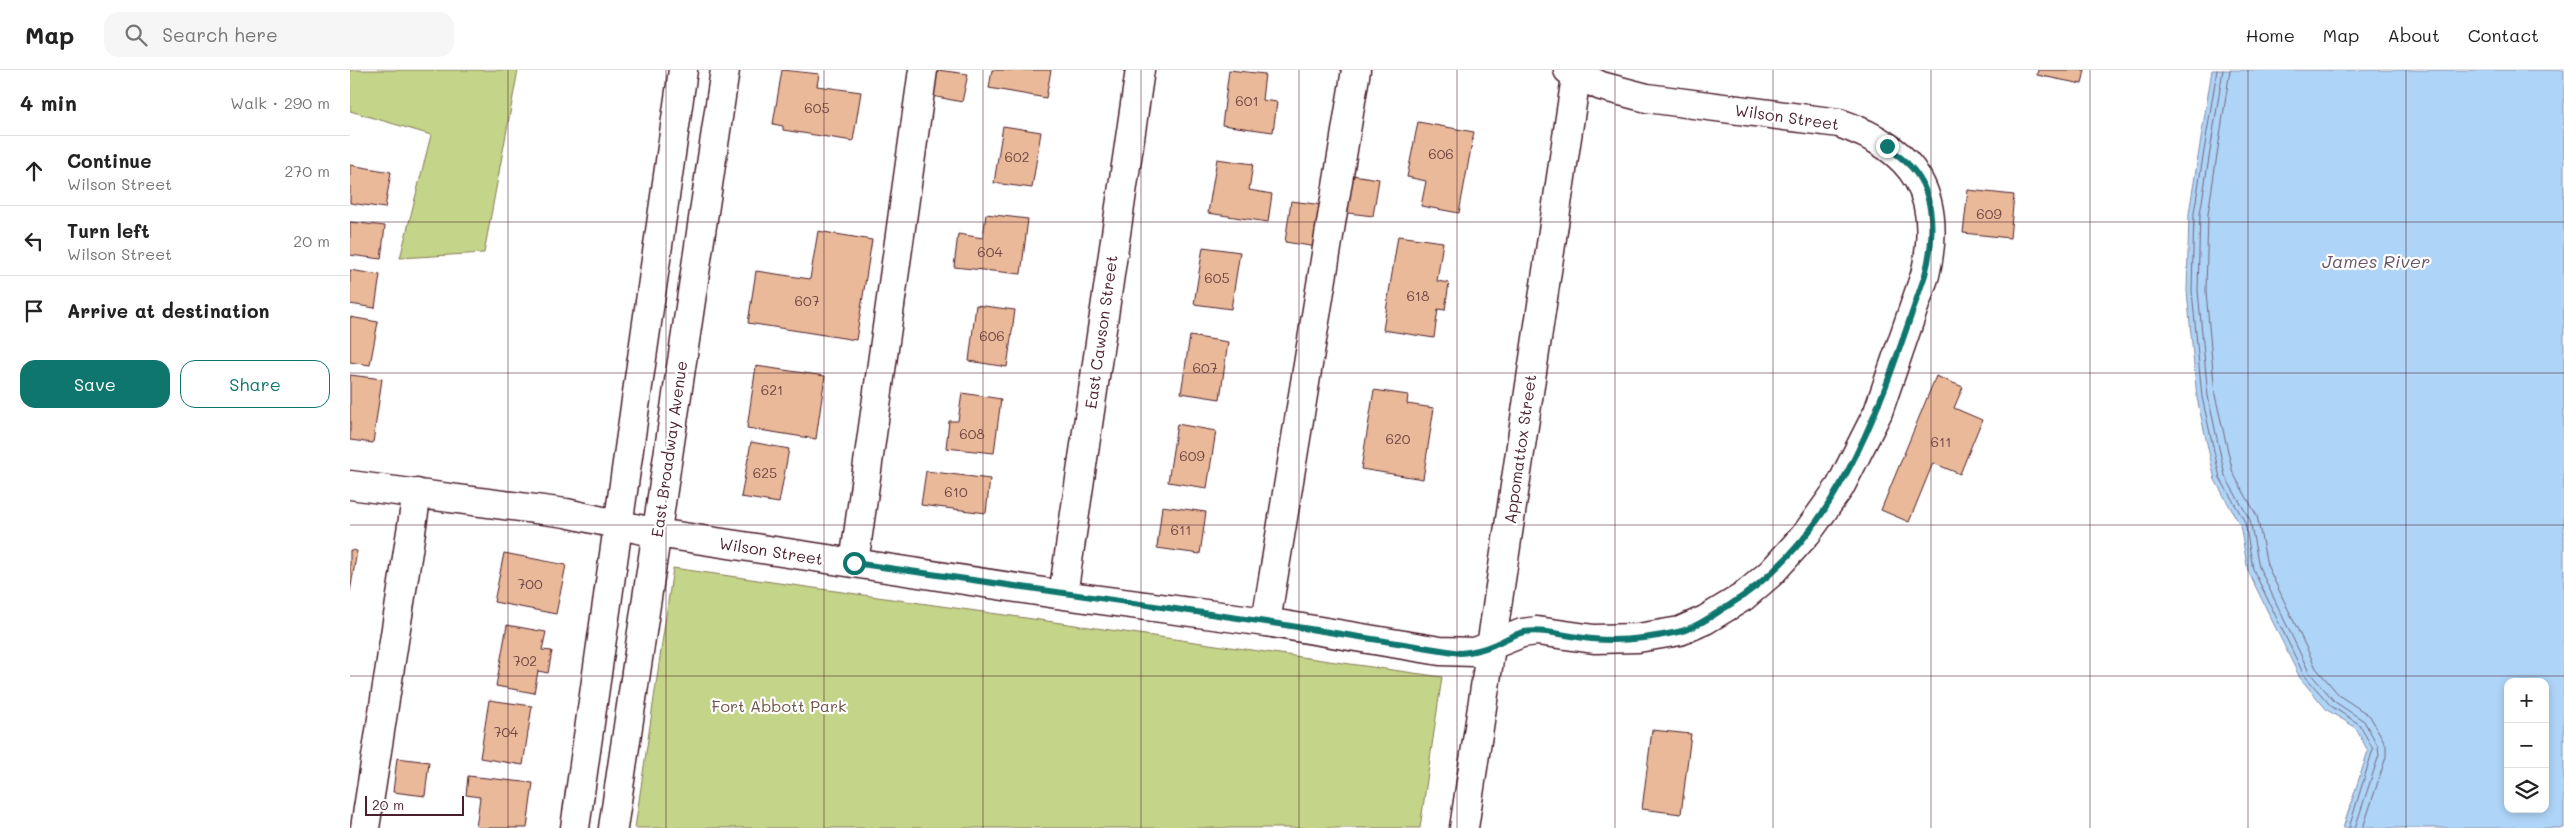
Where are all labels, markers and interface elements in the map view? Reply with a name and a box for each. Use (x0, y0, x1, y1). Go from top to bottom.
search box (104, 12, 454, 57)
text: Map (25, 19, 74, 50)
icon: search (122, 21, 150, 49)
text: Search here (162, 22, 278, 47)
text: Home (2246, 23, 2295, 47)
text: Map (2323, 23, 2359, 47)
text: About (2387, 23, 2440, 47)
text: Contact (2468, 23, 2539, 47)
text: 4 min (20, 89, 77, 116)
house number: 601 (1235, 91, 1259, 110)
text: Walk · 290 m (230, 92, 330, 113)
house number: 605 (804, 98, 830, 117)
street label: Wilson Street (1734, 99, 1841, 134)
route end (1876, 135, 1899, 158)
house number: 606 (1428, 144, 1454, 163)
house number: 602 (1005, 147, 1029, 166)
text: Continue (67, 148, 152, 173)
icon: ahead (20, 157, 48, 185)
text: 270 m (284, 160, 330, 181)
text: Wilson Street (67, 173, 172, 194)
house number: 609 (1976, 204, 2002, 223)
text: Turn left (67, 218, 150, 243)
icon: left (20, 227, 48, 255)
text: 20 m (293, 230, 330, 251)
house number: 604 (977, 242, 1003, 261)
text: Wilson Street (67, 243, 172, 264)
water label: James River (2322, 249, 2430, 273)
street label: East Cawson Street (1079, 254, 1122, 410)
house number: 605 (1204, 268, 1230, 287)
house number: 618 (1406, 286, 1430, 305)
house number: 607 (795, 291, 820, 310)
icon: arrive (20, 297, 48, 325)
text: Arrive at destination (67, 298, 270, 323)
house number: 606 (979, 326, 1005, 345)
house number: 607 (1193, 358, 1218, 377)
street label: East Broadway Avenue (646, 359, 691, 538)
button: Save (20, 360, 170, 408)
button: Share (180, 360, 330, 408)
street label: Appomattox Street (1499, 373, 1540, 525)
house number: 621 (761, 380, 783, 399)
house number: 608 (959, 424, 985, 443)
house number: 620 (1386, 429, 1411, 448)
house number: 611 (1931, 432, 1951, 451)
house number: 609 (1179, 446, 1205, 465)
house number: 625 (753, 463, 777, 482)
house number: 610 (944, 482, 968, 501)
house number: 611 (1171, 520, 1191, 539)
street label: Wilson Street (718, 532, 825, 569)
route start (843, 552, 866, 575)
house number: 700 (517, 574, 543, 593)
house number: 702 (513, 651, 537, 670)
map controls (2504, 678, 2549, 813)
button: + (2504, 678, 2549, 723)
park label: Fort Abbott Park (711, 695, 847, 716)
house number: 704 (494, 722, 519, 741)
button: − (2504, 723, 2549, 768)
button: layers (2504, 768, 2549, 813)
scale bar (365, 793, 464, 816)
text: 20 m (372, 795, 404, 814)

